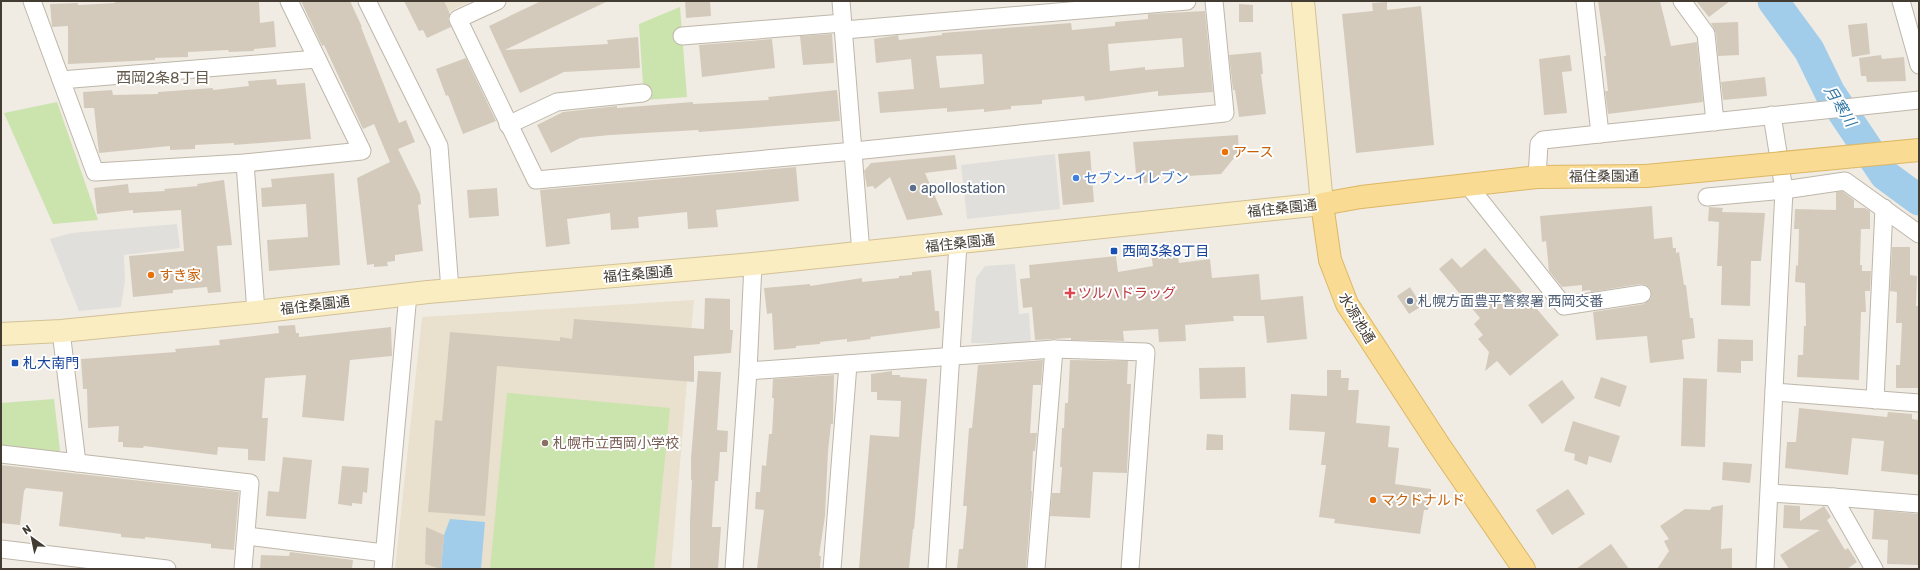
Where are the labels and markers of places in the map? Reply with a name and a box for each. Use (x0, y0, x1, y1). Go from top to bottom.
place label: アース (1233, 144, 1273, 161)
marker: アース (1220, 147, 1230, 157)
place label: セブン-イレブン (1084, 170, 1189, 187)
marker: セブン-イレブン (1071, 173, 1081, 183)
place label: apollostation (921, 180, 1006, 197)
marker: apollostation (908, 183, 918, 193)
place label: 西岡3条8丁目 (1122, 243, 1209, 260)
marker: 西岡3条8丁目 (1109, 246, 1119, 256)
place label: すき家 (159, 267, 201, 284)
marker: すき家 (146, 270, 156, 280)
place label: ツルハドラッグ (1078, 285, 1176, 302)
marker: ツルハドラッグ (1065, 288, 1075, 298)
place label: 札幌方面豊平警察署 西岡交番 (1418, 293, 1603, 310)
marker: 札幌方面豊平警察署 西岡交番 (1405, 296, 1415, 306)
place label: 札大南門 (23, 355, 79, 372)
marker: 札大南門 (10, 358, 20, 368)
place label: 札幌市立西岡小学校 (553, 435, 679, 452)
marker: 札幌市立西岡小学校 (540, 438, 550, 448)
place label: マクドナルド (1381, 492, 1465, 509)
marker: マクドナルド (1368, 495, 1378, 505)

